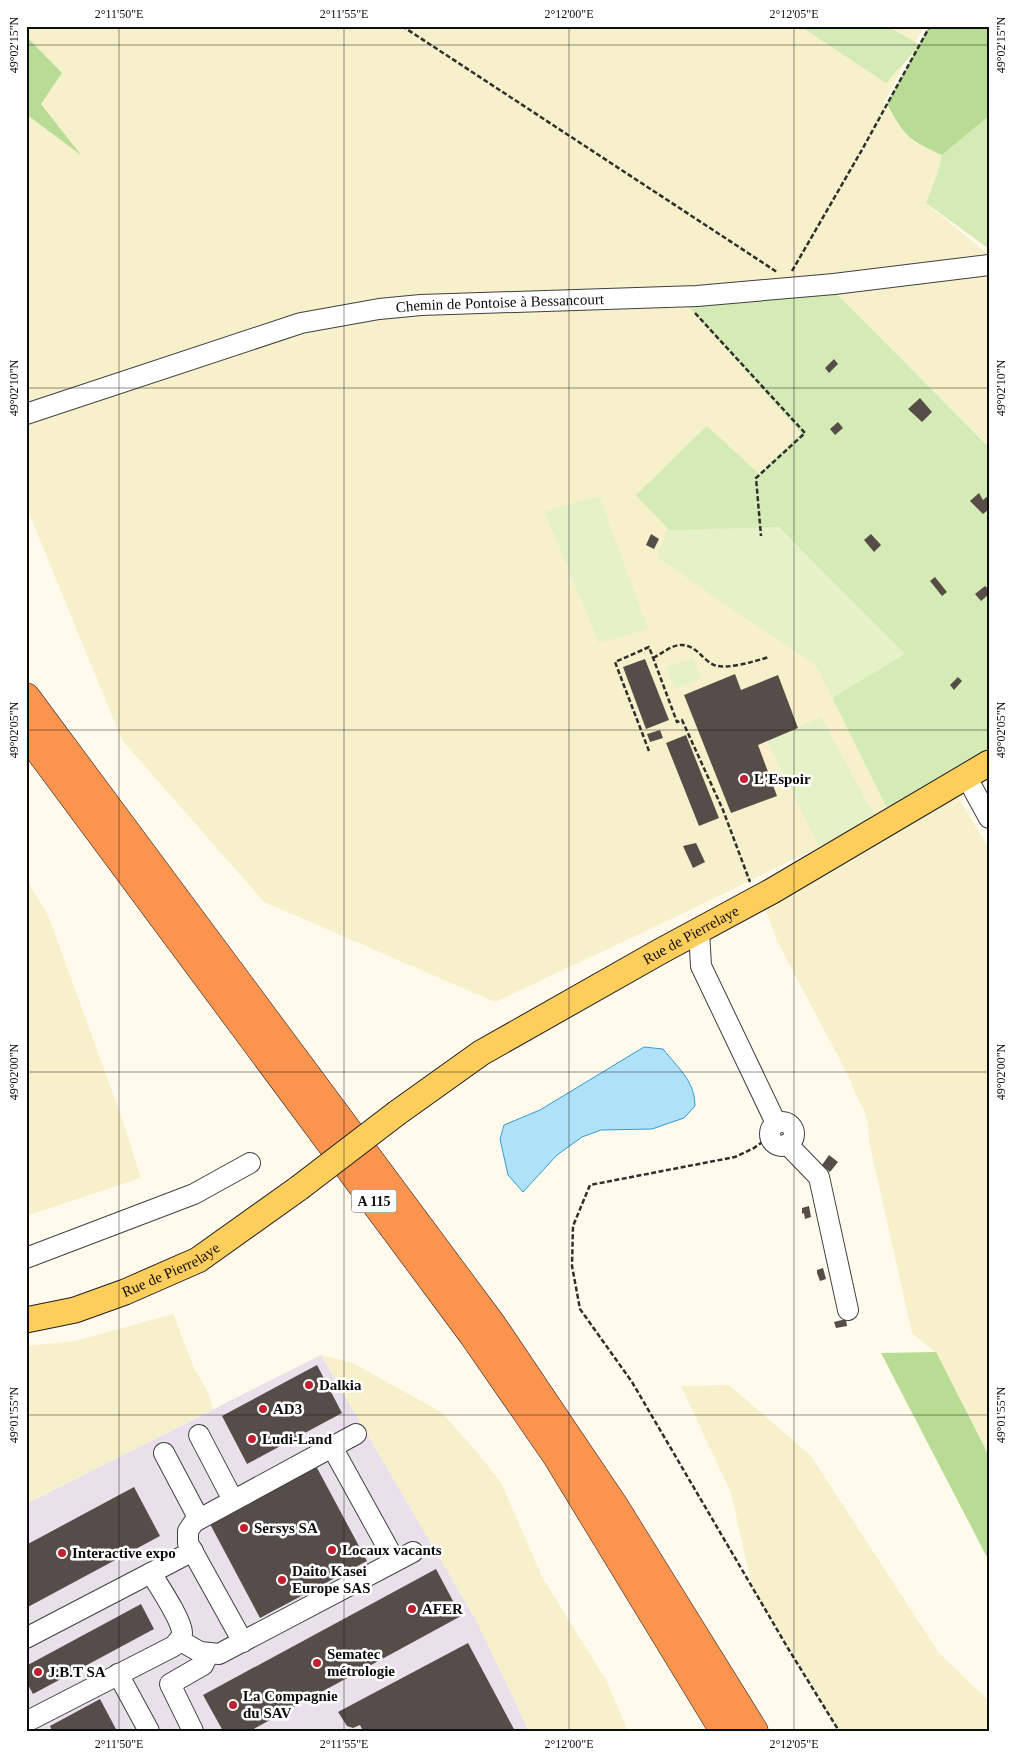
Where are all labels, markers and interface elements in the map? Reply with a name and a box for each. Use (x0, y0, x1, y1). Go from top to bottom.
text: 2°11'50"E (95, 7, 143, 21)
text: 2°11'55"E (320, 7, 368, 21)
text: 2°12'00"E (544, 7, 594, 21)
text: 2°12'05"E (769, 7, 819, 21)
text: 49°02'15"N (7, 16, 21, 73)
text: 49°02'15"N (994, 16, 1008, 73)
street label: Chemin de Pontoise à Bessancourt (395, 291, 605, 315)
text: 49°02'10"N (7, 359, 21, 416)
text: 49°02'10"N (994, 359, 1008, 416)
text: 49°02'05"N (7, 701, 21, 758)
text: 49°02'05"N (994, 701, 1008, 758)
place label: L'Espoir (754, 771, 811, 787)
marker: L'Espoir (738, 773, 750, 785)
street label: Rue de Pierrelaye (640, 902, 742, 968)
text: 49°02'00"N (7, 1043, 21, 1100)
text: 49°02'00"N (994, 1043, 1008, 1100)
road number: A 115 (352, 1190, 396, 1212)
street label: Rue de Pierrelaye (119, 1239, 223, 1300)
place label: Dalkia (319, 1377, 362, 1393)
marker: Dalkia (303, 1379, 315, 1391)
text: 49°01'55"N (7, 1386, 21, 1443)
text: 49°01'55"N (994, 1386, 1008, 1443)
place label: AD3 (273, 1401, 302, 1417)
marker: AD3 (257, 1403, 269, 1415)
place label: Ludi-Land (262, 1431, 333, 1447)
marker: Ludi-Land (246, 1433, 258, 1445)
place label: Sersys SA (254, 1520, 318, 1536)
marker: Sersys SA (238, 1522, 250, 1534)
place label: Locaux vacants (342, 1542, 442, 1558)
marker: Locaux vacants (326, 1544, 338, 1556)
place label: Interactive expo (72, 1545, 176, 1561)
marker: Interactive expo (56, 1547, 68, 1559)
place label: Daito Kasei Europe SAS (292, 1563, 371, 1596)
marker: Daito Kasei Europe SAS (276, 1574, 288, 1586)
place label: AFER (422, 1601, 463, 1617)
marker: AFER (406, 1603, 418, 1615)
place label: Sematec métrologie (327, 1646, 395, 1679)
marker: Sematec métrologie (311, 1657, 323, 1669)
place label: J.B.T SA (48, 1664, 106, 1680)
marker: J.B.T SA (32, 1666, 44, 1678)
place label: La Compagnie du SAV (243, 1688, 338, 1721)
marker: La Compagnie du SAV (227, 1699, 239, 1711)
text: 2°11'50"E (95, 1737, 143, 1751)
text: 2°11'55"E (320, 1737, 368, 1751)
text: 2°12'00"E (544, 1737, 594, 1751)
text: 2°12'05"E (769, 1737, 819, 1751)

